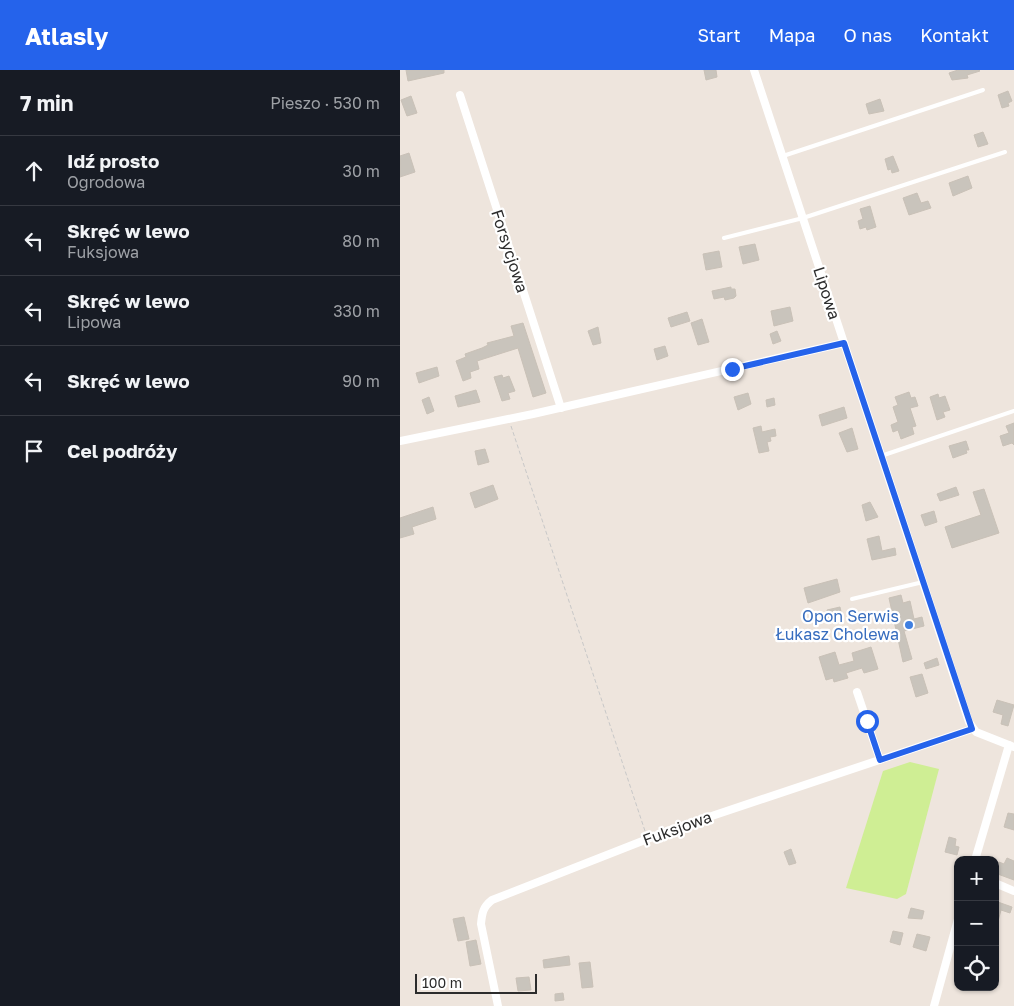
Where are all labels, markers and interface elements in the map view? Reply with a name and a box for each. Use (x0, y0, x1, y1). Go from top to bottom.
text: Atlasly (25, 21, 108, 50)
text: Start (698, 24, 741, 46)
text: Mapa (769, 24, 816, 46)
text: O nas (844, 24, 892, 46)
text: Kontakt (920, 24, 989, 46)
text: 7 min (20, 90, 74, 116)
text: Pieszo · 530 m (270, 93, 380, 113)
text: Idź prosto (67, 149, 159, 172)
icon: ahead (20, 157, 48, 185)
text: 30 m (343, 161, 380, 181)
text: Ogrodowa (67, 172, 145, 192)
street label: Forsycjowa (487, 207, 533, 295)
text: Skręć w lewo (67, 219, 190, 242)
icon: left (20, 227, 48, 255)
text: 80 m (342, 231, 380, 251)
text: Fuksjowa (67, 242, 139, 262)
street label: Lipowa (809, 264, 845, 322)
text: Skręć w lewo (67, 289, 190, 312)
icon: left (20, 297, 48, 325)
text: 330 m (333, 301, 380, 321)
text: Lipowa (67, 312, 121, 332)
route end (721, 358, 744, 381)
icon: left (20, 367, 48, 395)
text: Skręć w lewo (67, 369, 190, 392)
text: 90 m (342, 371, 380, 391)
icon: arrive (20, 437, 48, 465)
text: Cel podróży (67, 439, 177, 462)
place label: Opon Serwis Łukasz Cholewa (776, 606, 899, 644)
marker: Opon Serwis Łukasz Cholewa (903, 619, 915, 631)
route start (856, 710, 879, 733)
street label: Fuksjowa (640, 806, 714, 850)
map controls (954, 856, 999, 991)
button: + (954, 856, 999, 901)
button: − (954, 901, 999, 946)
button: locate (954, 946, 999, 991)
scale bar (415, 971, 538, 994)
text: 100 m (422, 974, 462, 991)

